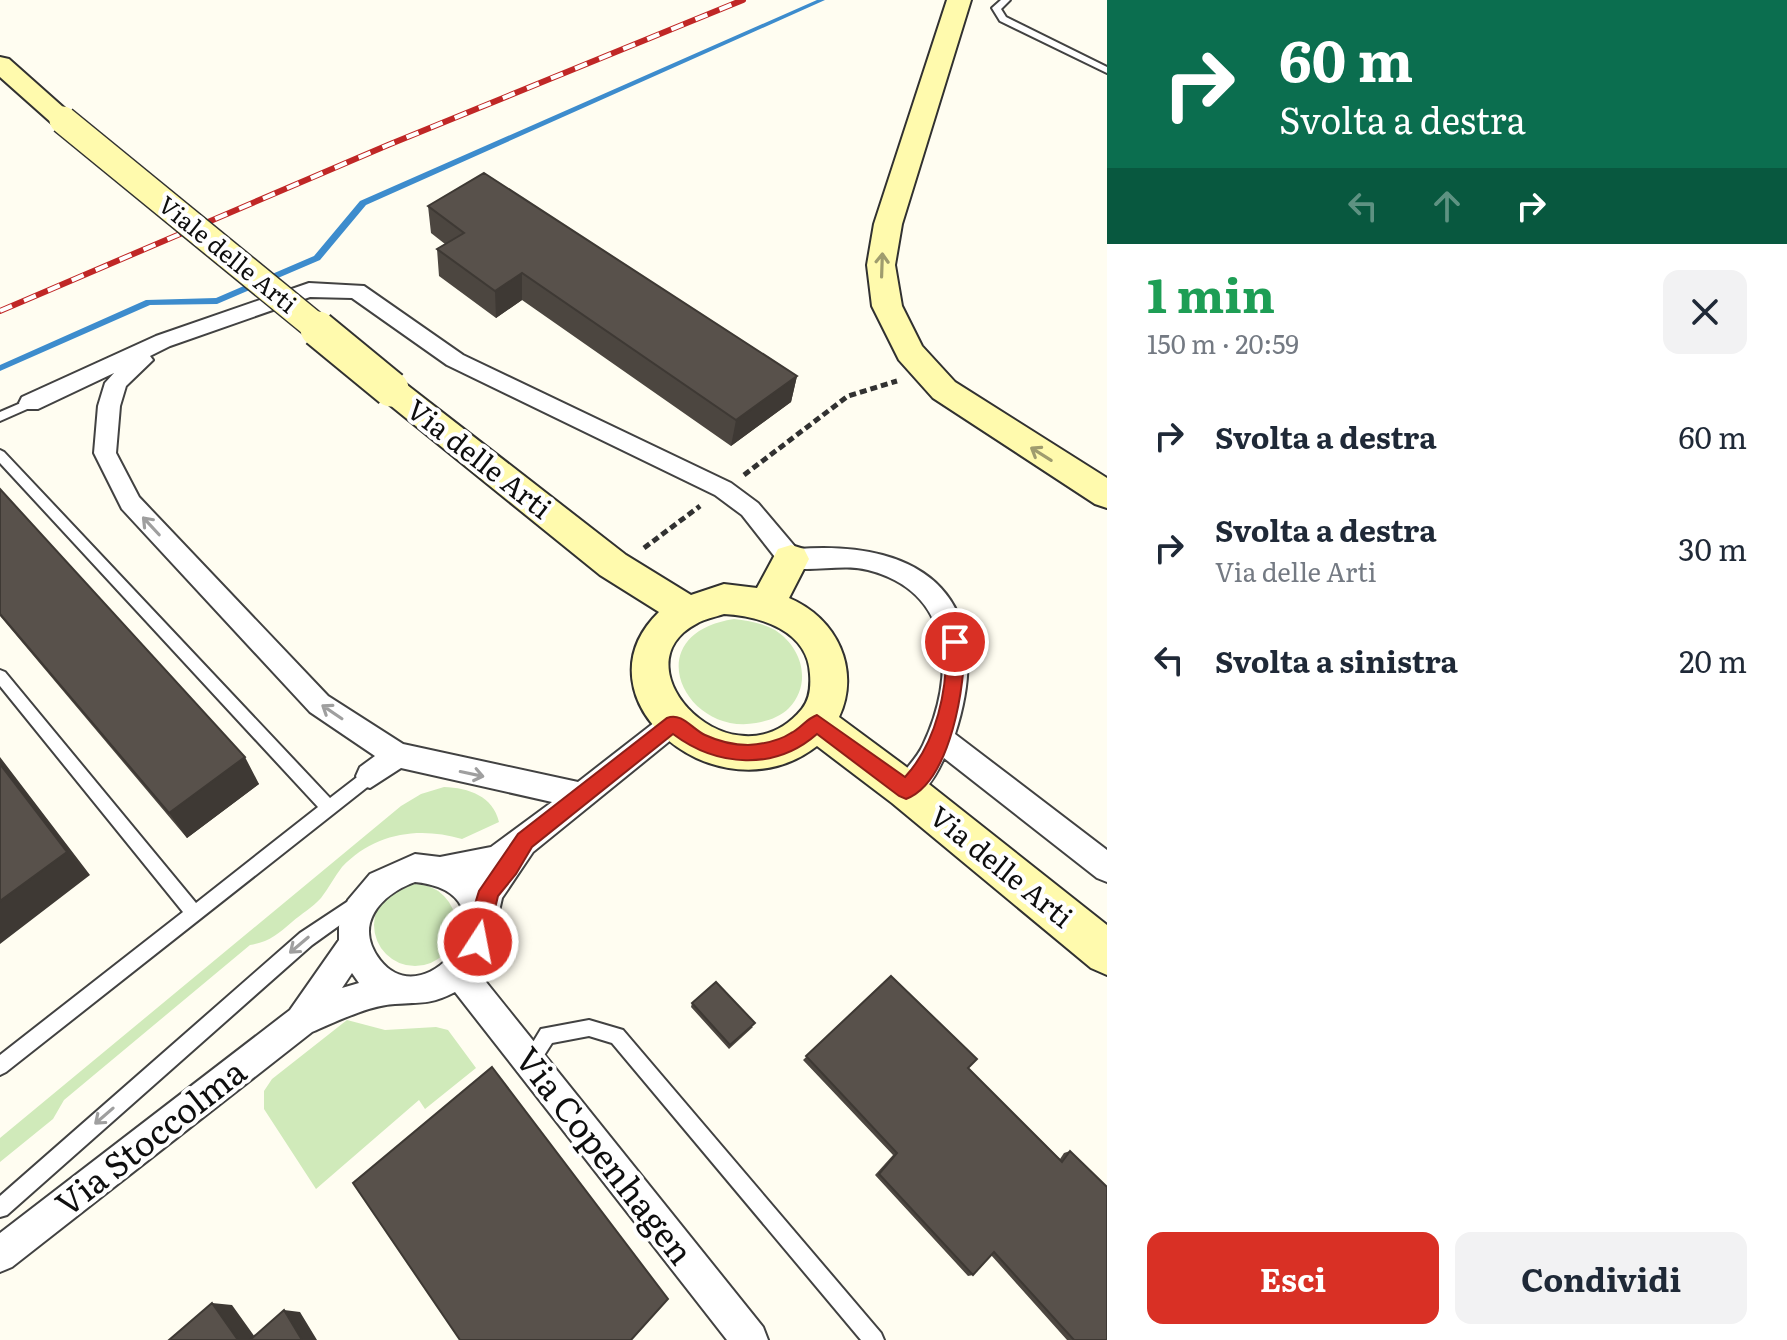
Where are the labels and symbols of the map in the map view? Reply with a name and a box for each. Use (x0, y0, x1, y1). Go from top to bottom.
street label: Viale delle Arti (152, 186, 305, 320)
one-way arrow (875, 252, 890, 279)
street label: Via delle Arti (399, 387, 562, 527)
one-way arrow (1030, 445, 1053, 461)
one-way arrow (142, 516, 161, 536)
pin (921, 608, 989, 676)
one-way arrow (321, 704, 343, 720)
one-way arrow (459, 767, 485, 782)
street label: Via delle Arti (922, 794, 1083, 936)
position arrow (436, 900, 520, 984)
one-way arrow (290, 936, 310, 954)
street label: Via Copenhagen (505, 1035, 707, 1274)
street label: Via Stoccolma (43, 1045, 256, 1226)
one-way arrow (94, 1107, 114, 1125)

